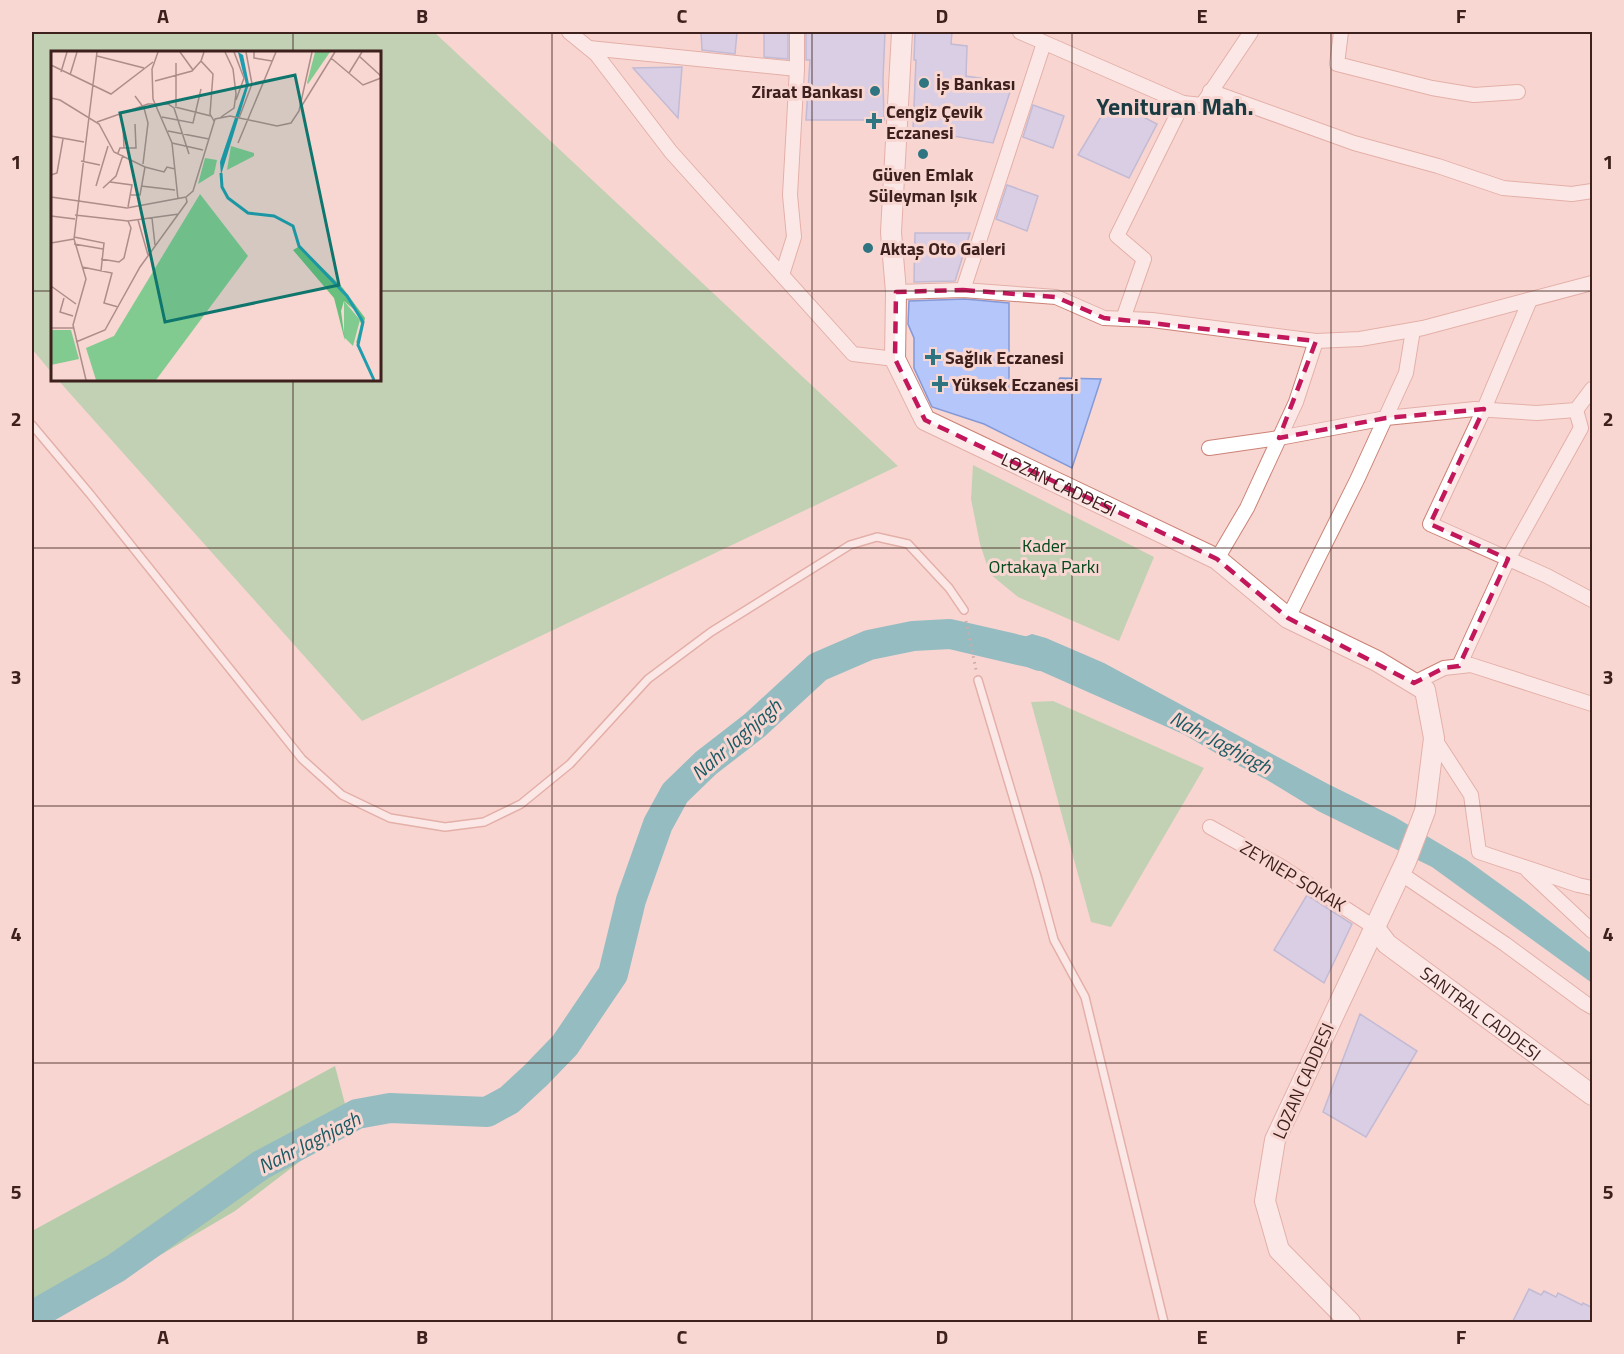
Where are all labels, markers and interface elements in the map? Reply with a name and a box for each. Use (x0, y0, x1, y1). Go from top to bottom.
text: A (157, 0, 169, 31)
text: B (416, 0, 428, 31)
text: C (677, 0, 688, 31)
text: D (936, 0, 948, 31)
text: E (1196, 0, 1208, 31)
text: F (1456, 0, 1467, 31)
inset map (51, 51, 381, 381)
place label: İş Bankası (936, 70, 1015, 97)
marker: İş Bankası (917, 76, 931, 90)
place label: Ziraat Bankası (751, 78, 863, 105)
marker: Ziraat Bankası (868, 84, 882, 98)
district label: Yenituran Mah. (1096, 88, 1254, 124)
place label: Cengiz Çevik Eczanesi (886, 98, 983, 146)
marker: Cengiz Çevik Eczanesi (867, 114, 881, 128)
text: 1 (10, 146, 22, 177)
text: 1 (1602, 146, 1614, 177)
marker: Güven Emlak Süleyman Işık (916, 147, 930, 161)
place label: Güven Emlak Süleyman Işık (869, 161, 978, 209)
place label: Aktaş Oto Galeri (880, 235, 1006, 262)
marker: Aktaş Oto Galeri (861, 241, 875, 255)
place label: Sağlık Eczanesi (945, 344, 1064, 371)
marker: Sağlık Eczanesi (926, 350, 940, 364)
place label: Yüksek Eczanesi (952, 371, 1079, 398)
marker: Yüksek Eczanesi (933, 377, 947, 391)
text: 2 (10, 403, 22, 434)
text: 2 (1602, 403, 1614, 434)
street label: LOZAN CADDESI (997, 445, 1121, 523)
park label: Kader Ortakaya Parkı (989, 532, 1099, 580)
text: 3 (10, 661, 22, 692)
text: 3 (1602, 661, 1614, 692)
water label: Nahr Jaghjagh (684, 690, 789, 787)
water label: Nahr Jaghjagh (1165, 702, 1278, 782)
street label: ZEYNEP SOKAK (1235, 834, 1351, 918)
text: 4 (10, 918, 22, 949)
text: 4 (1602, 918, 1614, 949)
street label: SANTRAL CADDESI (1415, 960, 1547, 1067)
street label: LOZAN CADDESI (1265, 1019, 1341, 1143)
water label: Nahr Jaghjagh (252, 1102, 366, 1181)
text: 5 (10, 1176, 22, 1207)
text: 5 (1602, 1176, 1614, 1207)
text: A (157, 1321, 169, 1352)
text: B (416, 1321, 428, 1352)
text: C (677, 1321, 688, 1352)
text: D (936, 1321, 948, 1352)
text: E (1196, 1321, 1208, 1352)
text: F (1456, 1321, 1467, 1352)

